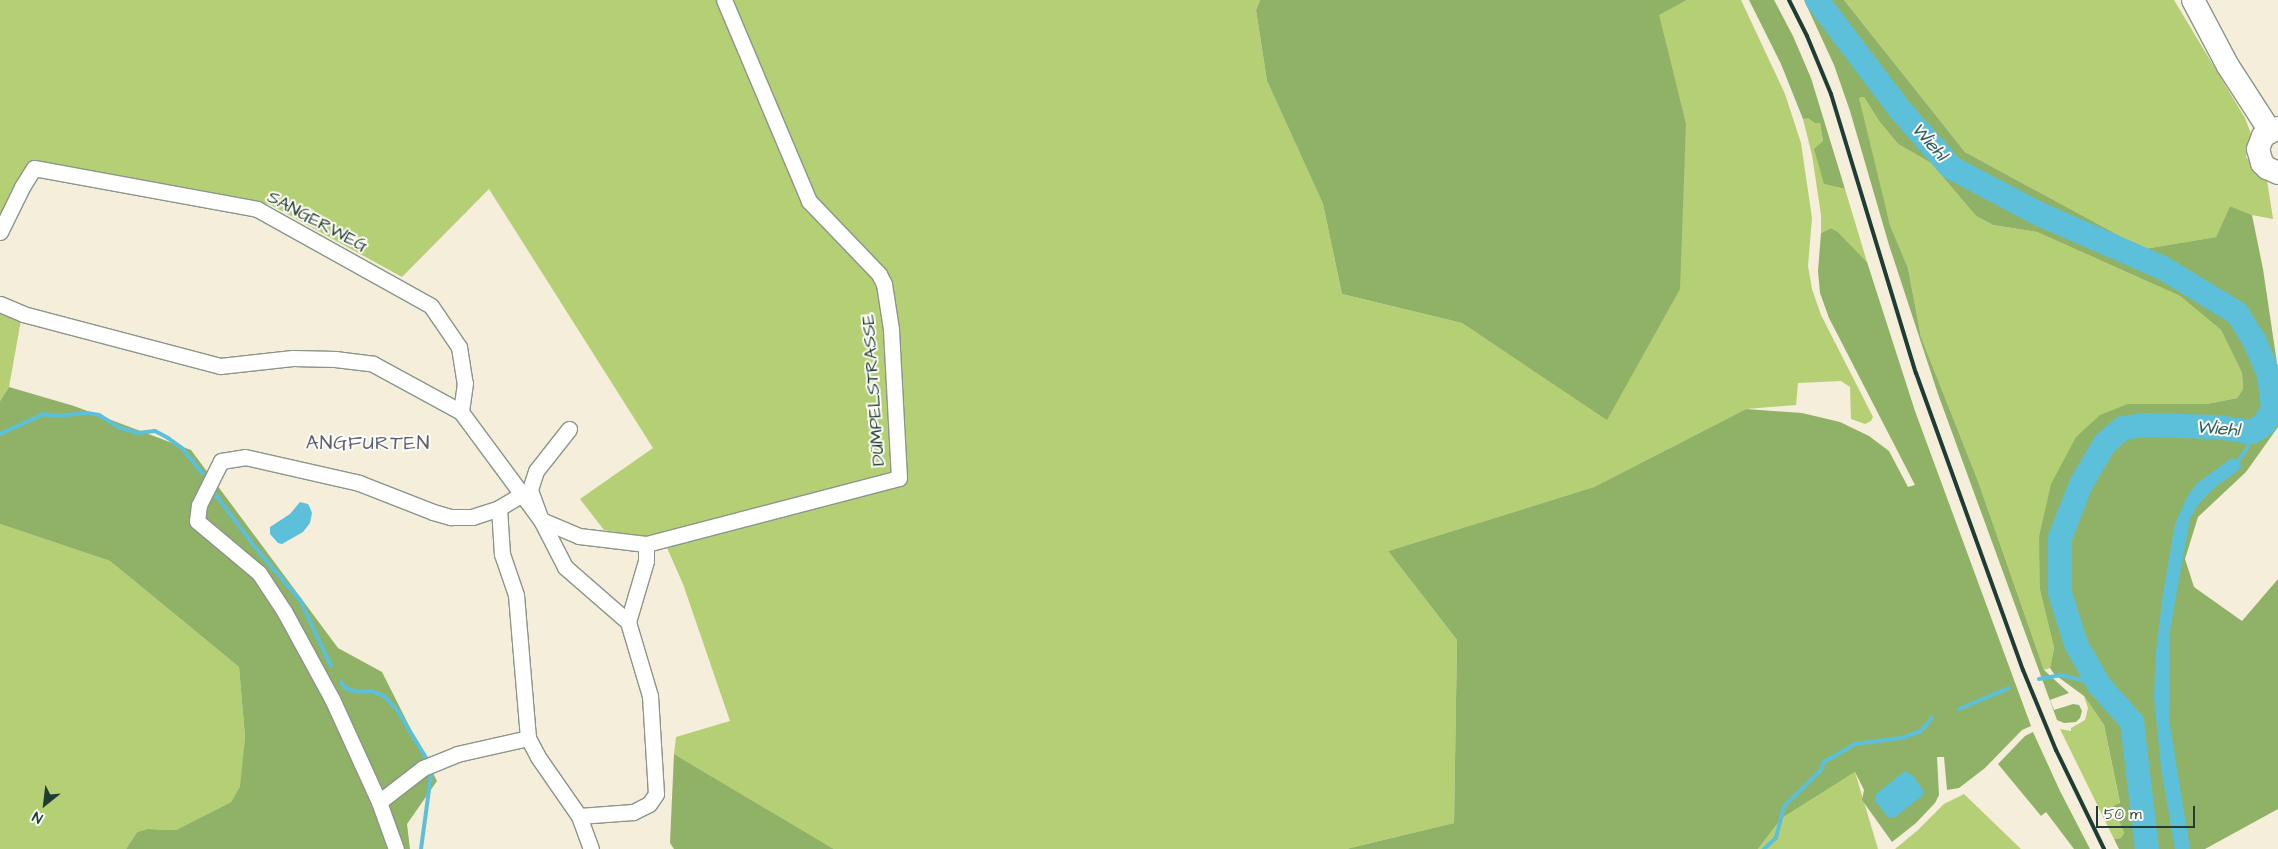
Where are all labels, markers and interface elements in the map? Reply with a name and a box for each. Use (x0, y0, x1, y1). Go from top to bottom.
water label: Wiehl (1906, 118, 1952, 166)
street label: SANGERWEG (263, 187, 371, 257)
street label: DÜMPELSTRASSE (858, 313, 890, 467)
water label: Wiehl (2196, 416, 2240, 442)
district label: ANGFURTEN (305, 431, 431, 455)
north arrow (20, 779, 70, 829)
scale bar (2098, 796, 2197, 828)
text: 50 m (2104, 804, 2142, 825)
text: N (29, 806, 46, 828)

